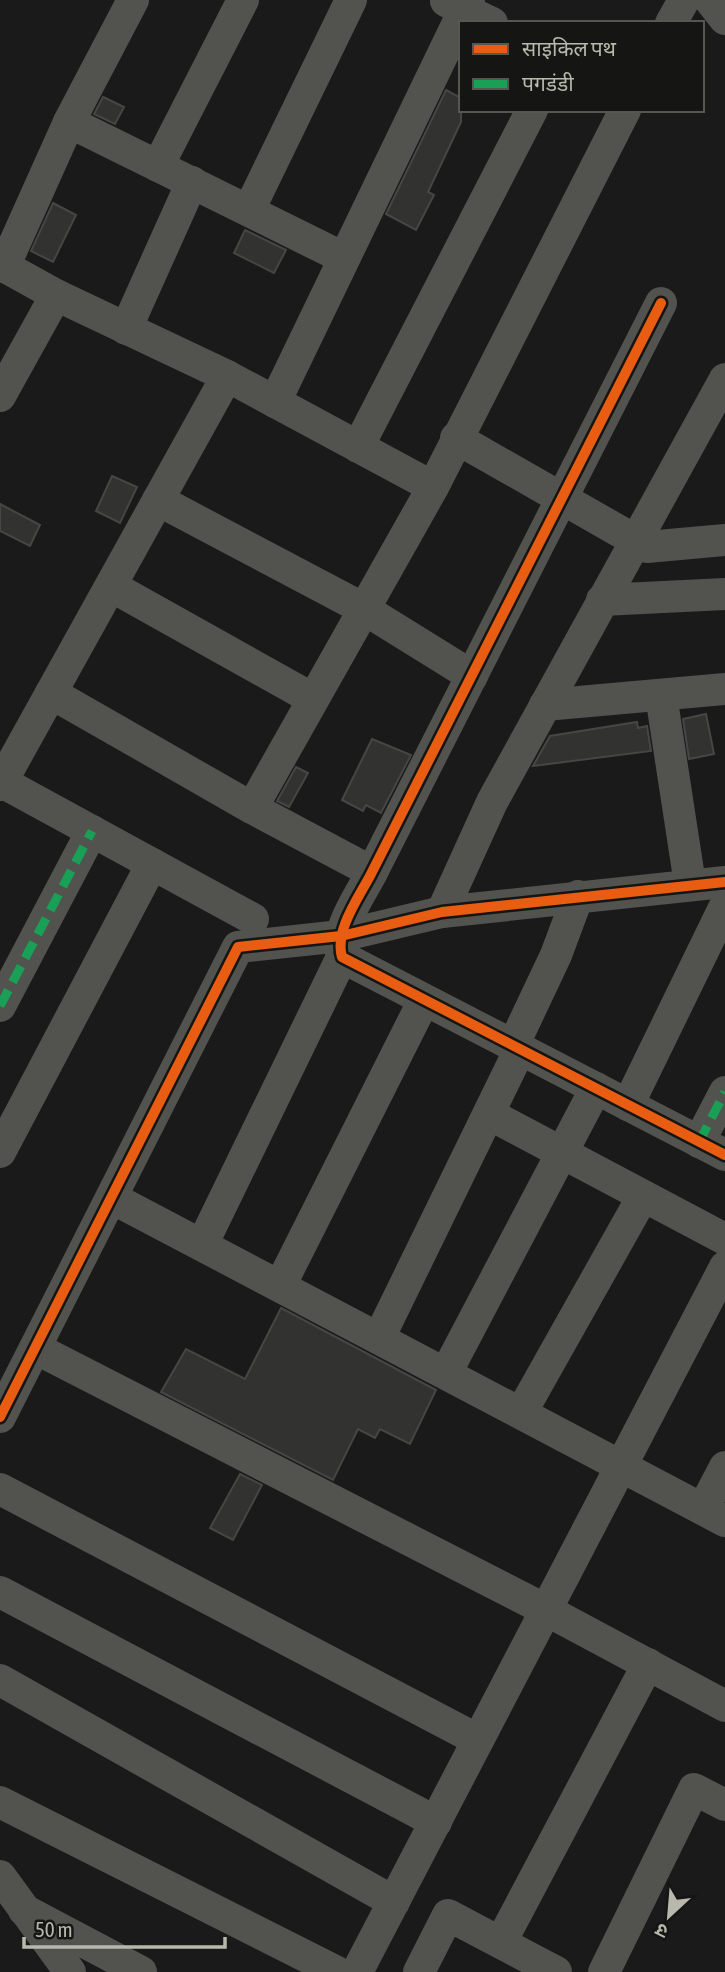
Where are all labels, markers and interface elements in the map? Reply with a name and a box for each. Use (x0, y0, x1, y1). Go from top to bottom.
legend (459, 21, 704, 112)
text: साइकिल पथ (522, 36, 617, 60)
text: पगडंडी (522, 71, 574, 95)
north arrow (634, 1881, 704, 1951)
scale bar (24, 1906, 226, 1950)
text: 50 m (35, 1917, 73, 1941)
text: उ (651, 1919, 671, 1944)

